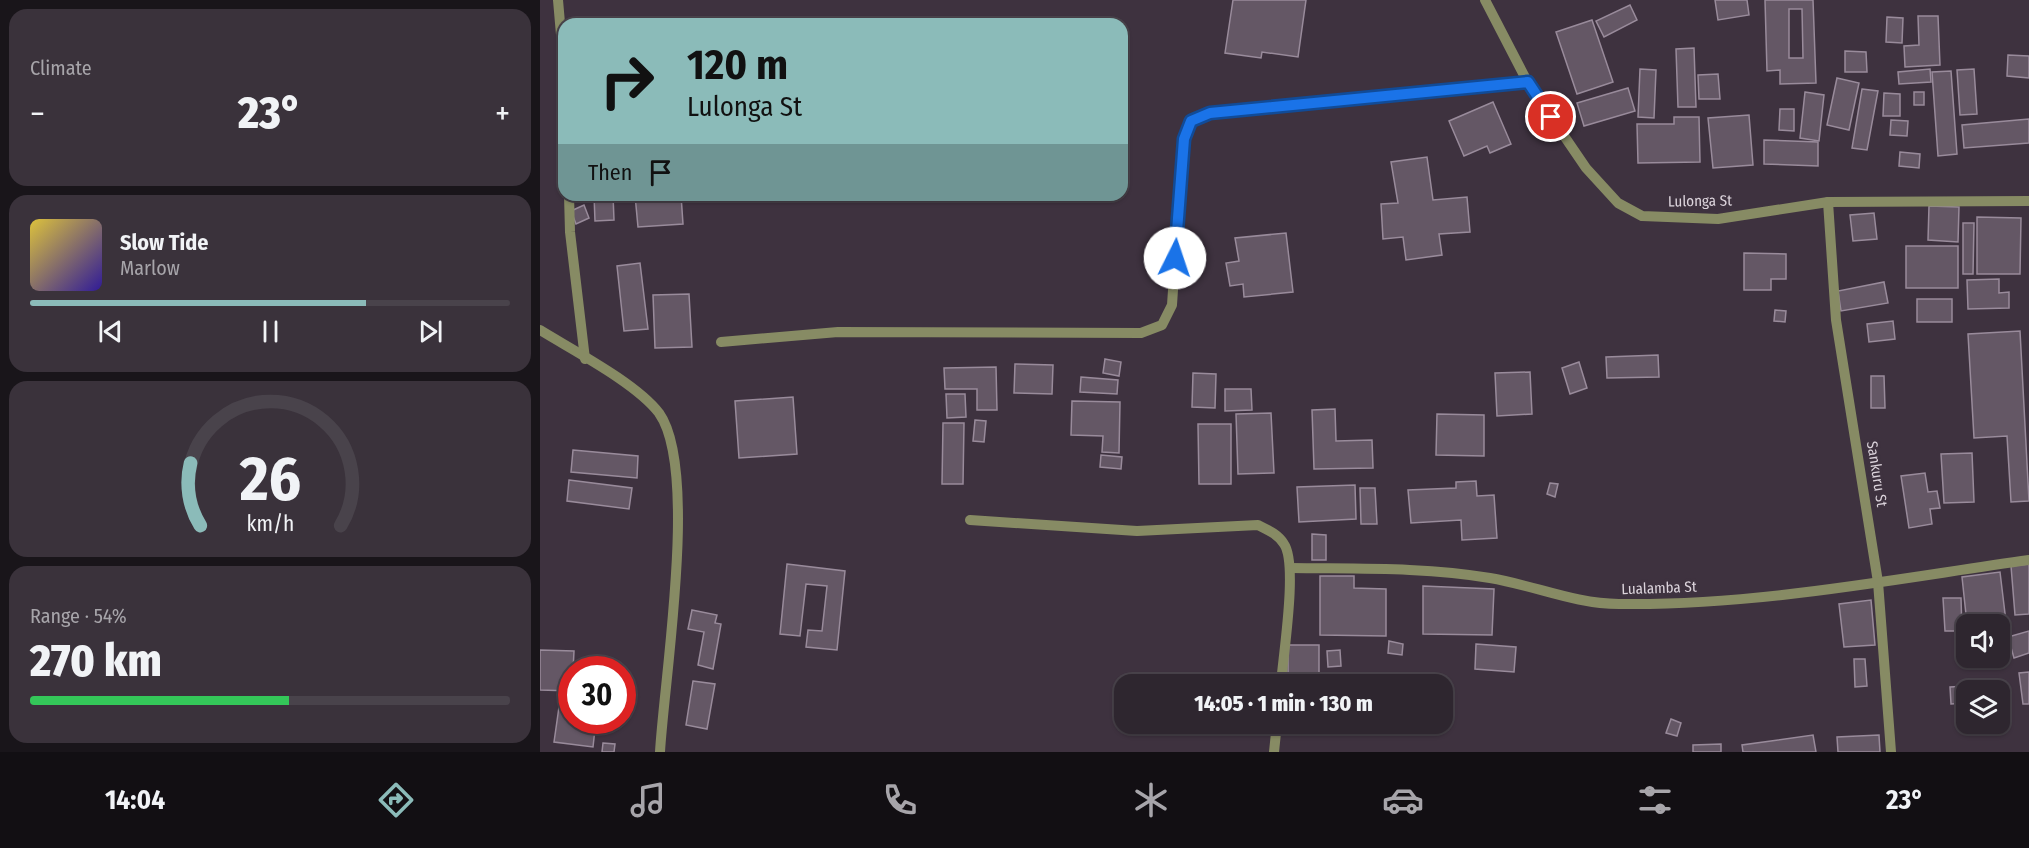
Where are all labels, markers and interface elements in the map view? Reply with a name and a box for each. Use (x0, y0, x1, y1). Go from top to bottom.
text: 120 m (687, 40, 788, 90)
icon: right (588, 42, 666, 120)
text: Climate (30, 56, 92, 80)
text: 23° (238, 86, 302, 140)
text: Lulonga St (687, 91, 802, 123)
pin (1525, 91, 1576, 142)
text: − (30, 94, 45, 134)
text: + (495, 94, 510, 134)
icon: arrive (1534, 100, 1567, 133)
icon: arrive (644, 156, 677, 189)
text: Then (588, 159, 632, 186)
street label: Lulonga St (1668, 191, 1732, 211)
position arrow (1143, 226, 1207, 290)
text: Slow Tide (120, 229, 208, 256)
text: Marlow (120, 256, 180, 280)
icon: previous (94, 315, 127, 348)
icon: pause (254, 315, 287, 348)
icon: next (414, 315, 447, 348)
street label: Sankuru St (1863, 440, 1891, 508)
text: 26 (238, 442, 301, 517)
text: km/h (246, 511, 294, 537)
street label: Lualamba St (1621, 578, 1697, 598)
text: Range · 54% (30, 604, 127, 628)
map controls (1956, 614, 2010, 734)
button: sound (1956, 614, 2010, 668)
text: 270 km (30, 634, 162, 688)
speed limit sign: 30 (558, 656, 636, 734)
button: layers (1956, 680, 2010, 734)
text: 14:05 · 1 min · 130 m (1194, 690, 1373, 717)
icon: directions (375, 779, 417, 821)
icon: music (627, 779, 669, 821)
icon: phone (879, 779, 921, 821)
icon: climate (1130, 779, 1172, 821)
icon: car (1382, 779, 1424, 821)
icon: filters (1634, 779, 1676, 821)
text: 14:04 (105, 784, 165, 816)
text: 23° (1886, 784, 1924, 816)

